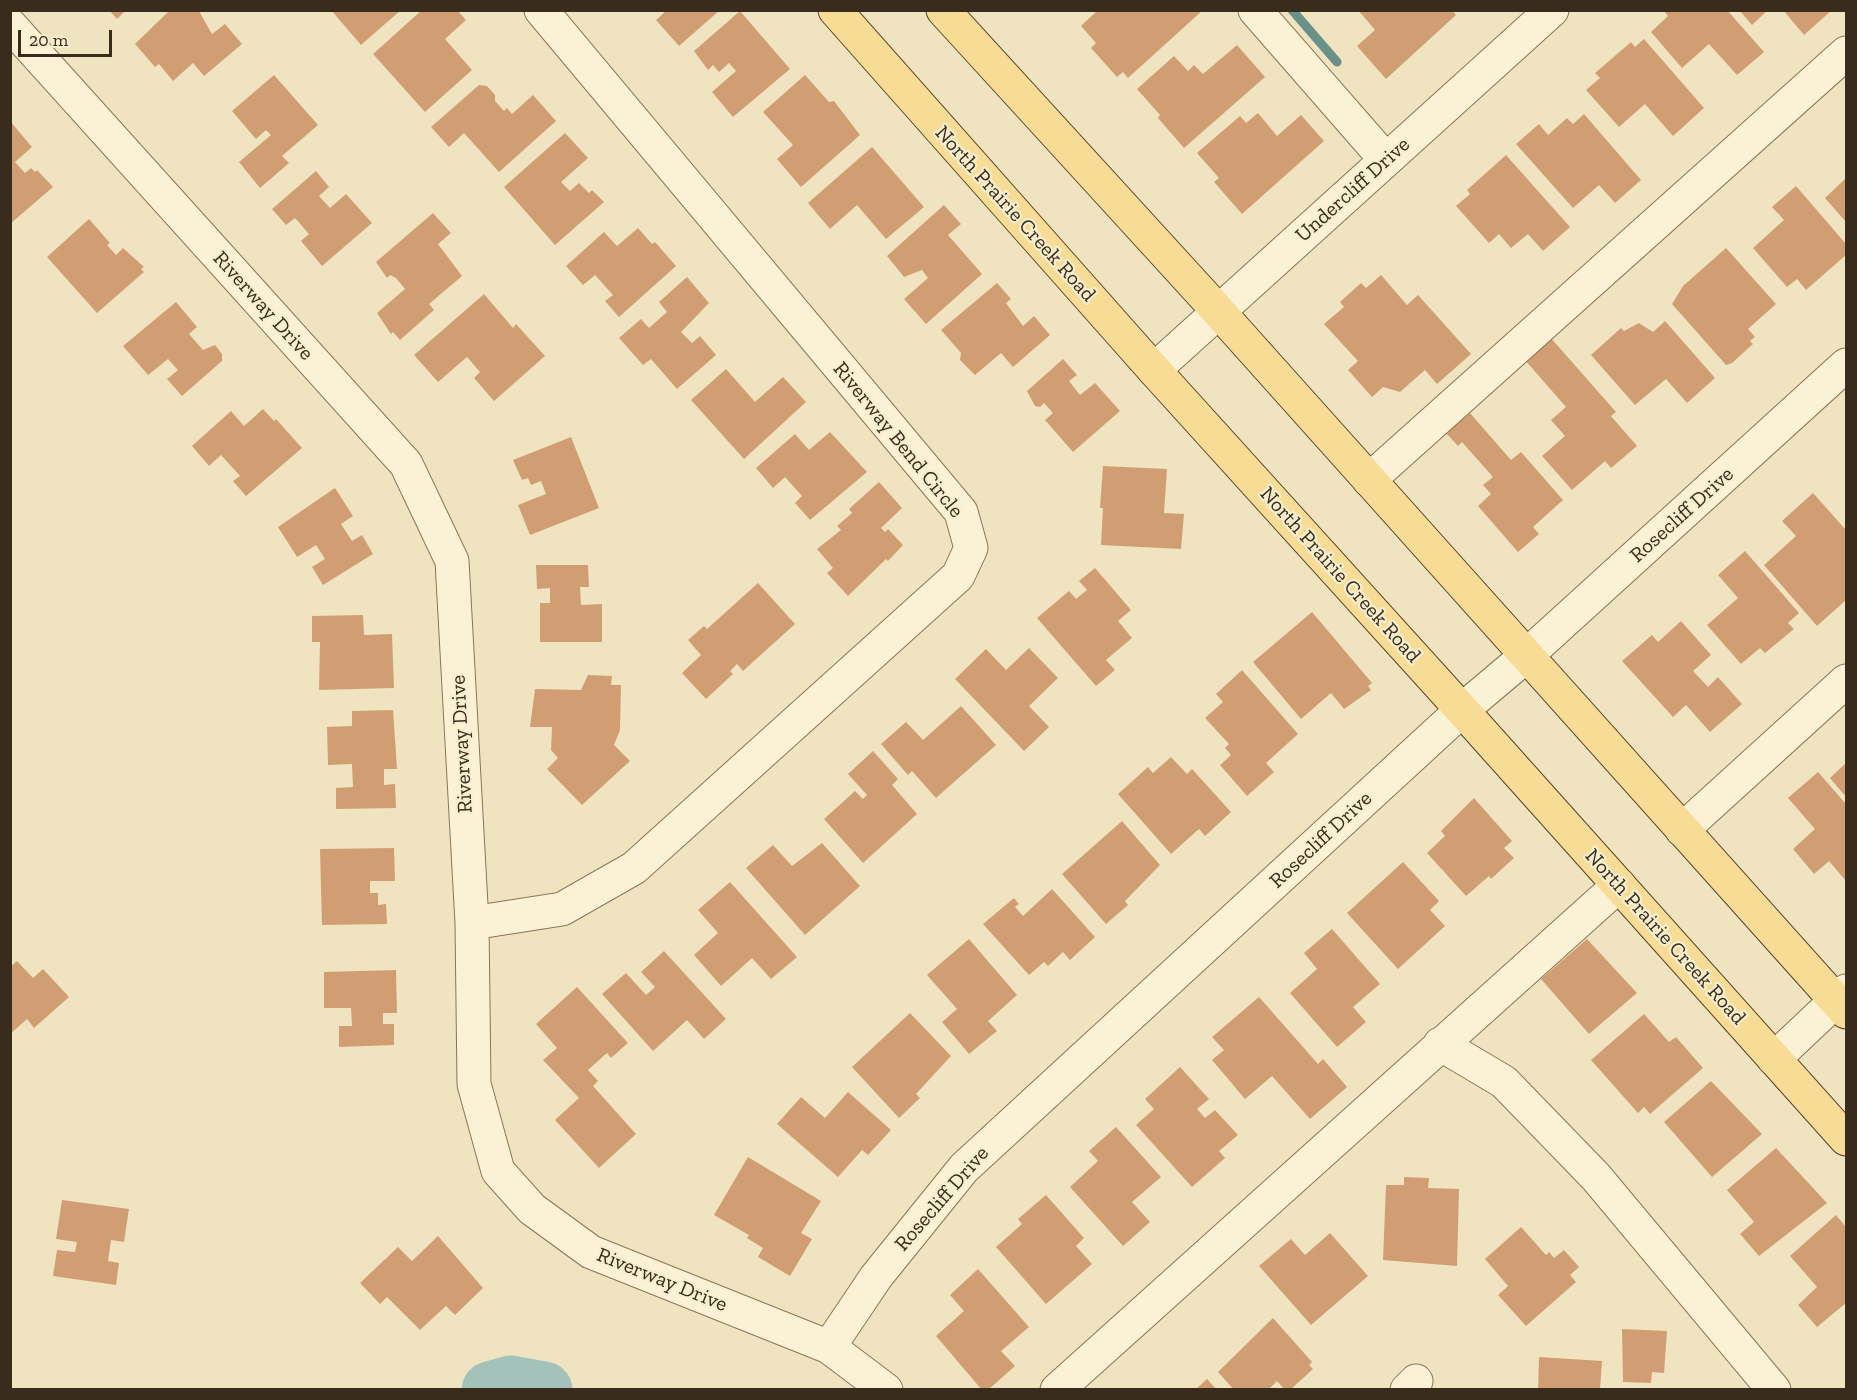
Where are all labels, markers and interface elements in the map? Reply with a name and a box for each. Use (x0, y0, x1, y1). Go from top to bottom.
scale bar (21, 18, 116, 56)
text: 20 m (29, 29, 68, 51)
street label: North Prairie Creek Road (929, 121, 1101, 307)
street label: Undercliff Drive (1291, 132, 1415, 248)
street label: Riverway Drive (207, 246, 319, 366)
street label: Riverway Bend Circle (827, 357, 969, 523)
street label: Rosecliff Drive (1625, 462, 1739, 568)
street label: North Prairie Creek Road (1254, 482, 1426, 668)
street label: Riverway Drive (446, 674, 478, 814)
street label: Rosecliff Drive (1265, 786, 1377, 894)
street label: North Prairie Creek Road (1579, 844, 1751, 1030)
street label: Rosecliff Drive (890, 1141, 994, 1257)
street label: Riverway Drive (593, 1242, 731, 1318)

